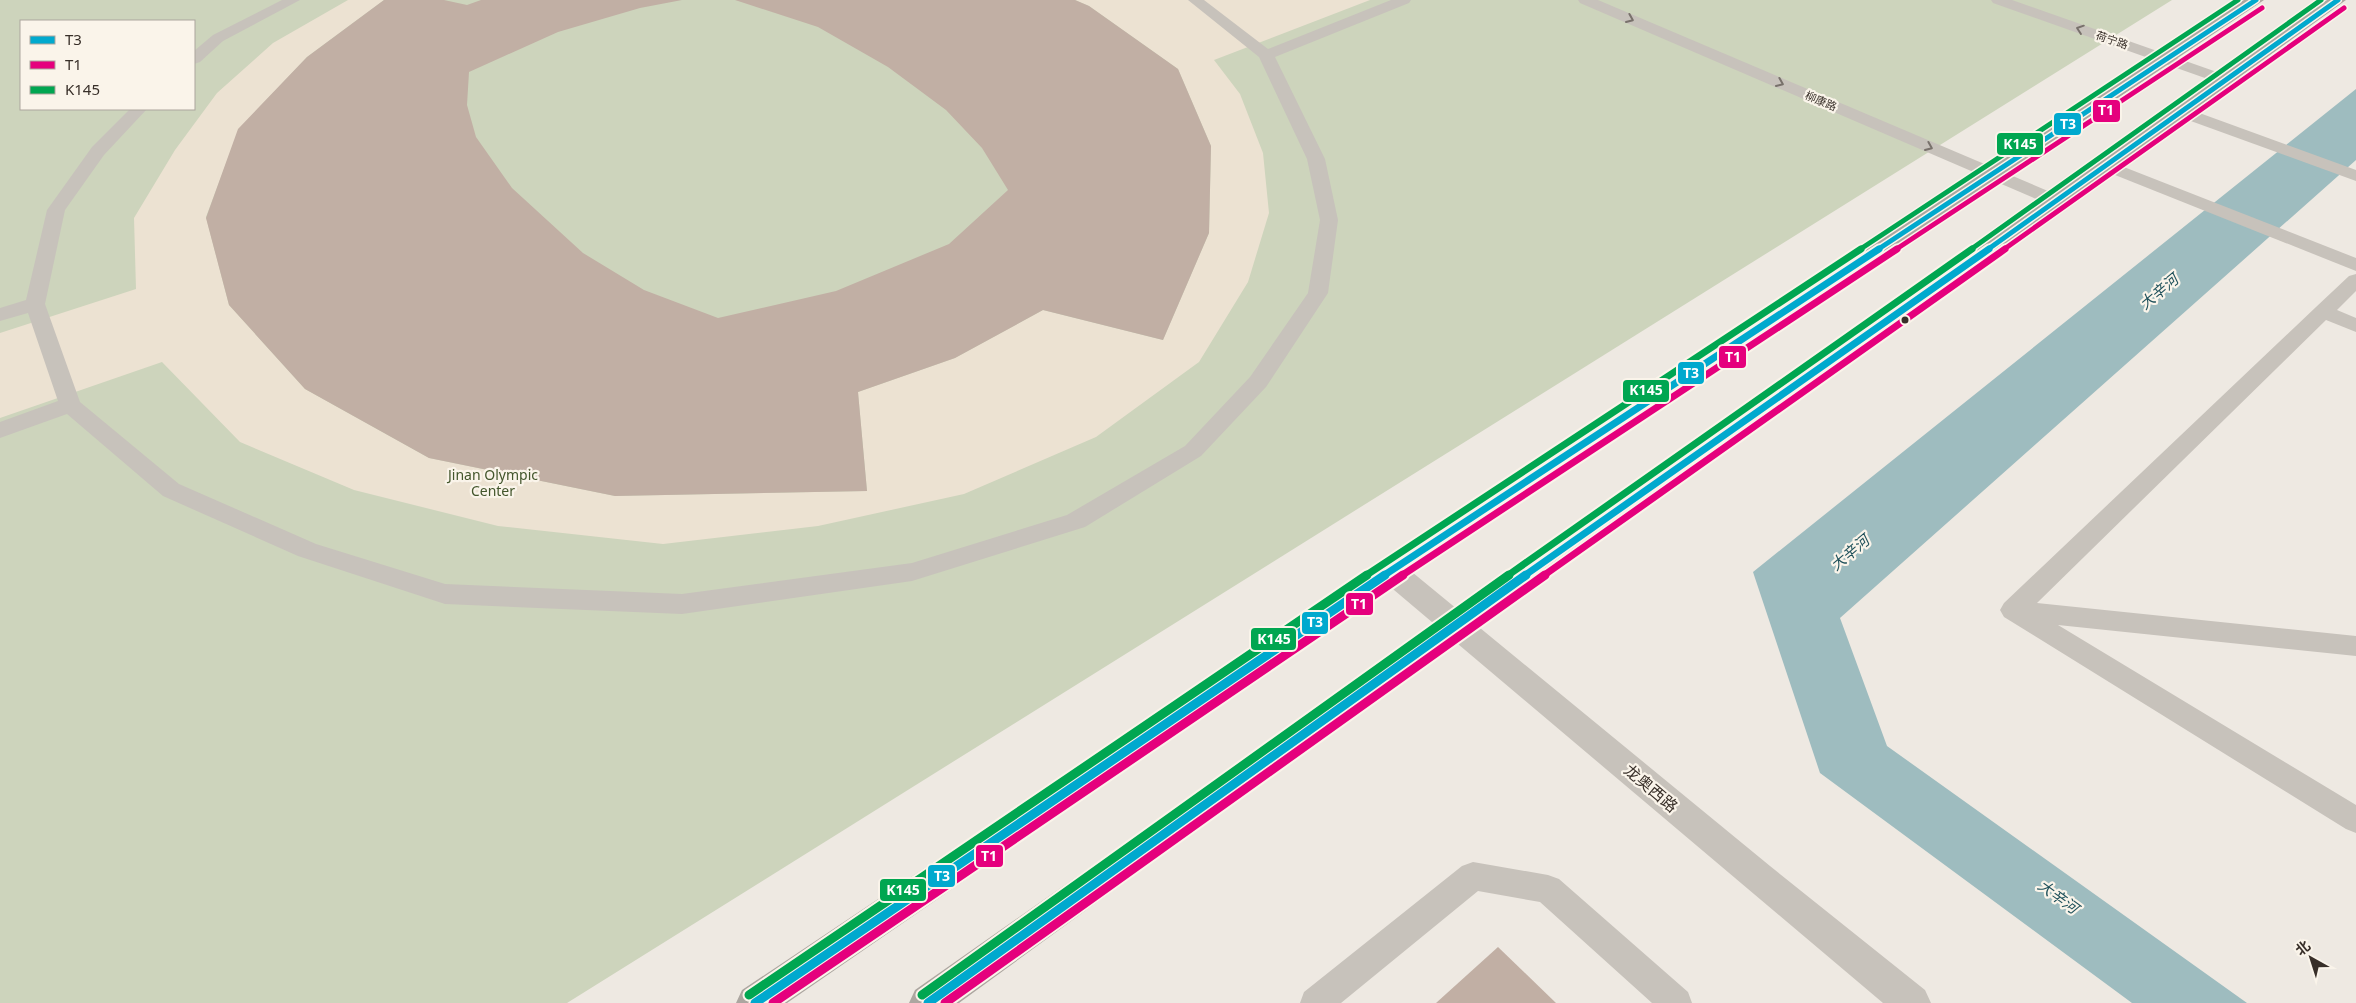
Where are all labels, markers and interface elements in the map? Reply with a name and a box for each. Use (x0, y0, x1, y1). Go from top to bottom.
one-way arrow (1625, 13, 1634, 24)
legend (20, 20, 195, 110)
one-way arrow (2077, 25, 2085, 35)
street label: 荷宁路 (2094, 27, 2130, 52)
text: T3 (65, 29, 82, 49)
text: T1 (65, 54, 82, 74)
one-way arrow (1775, 77, 1784, 87)
text: K145 (65, 79, 100, 99)
street label: 柳康路 (1803, 87, 1839, 114)
line badge: T1 (2092, 99, 2121, 123)
text: T1 (2098, 100, 2114, 119)
line badge: T3 (2053, 112, 2082, 136)
text: T3 (2060, 114, 2076, 133)
line badge: K145 (1996, 132, 2044, 156)
text: K145 (2003, 134, 2037, 153)
one-way arrow (1924, 140, 1933, 151)
water label: 大辛河 (2135, 267, 2184, 313)
unlabelled marker (1900, 315, 1910, 325)
line badge: T1 (1718, 345, 1747, 369)
text: T1 (1725, 347, 1741, 366)
line badge: T3 (1677, 361, 1705, 385)
text: T3 (1683, 363, 1699, 382)
line badge: K145 (1622, 379, 1670, 403)
text: K145 (1629, 380, 1663, 399)
park label: Jinan Olympic Center (446, 465, 538, 500)
water label: 大辛河 (1826, 528, 1875, 574)
line badge: T1 (1345, 592, 1374, 616)
text: T1 (1351, 594, 1367, 613)
line badge: T3 (1301, 611, 1329, 635)
text: T3 (1307, 612, 1323, 631)
line badge: K145 (1250, 627, 1297, 651)
text: K145 (1257, 629, 1291, 648)
street label: 龙奥西路 (1619, 759, 1683, 817)
line badge: T1 (975, 844, 1004, 868)
text: T1 (981, 846, 997, 865)
line badge: T3 (927, 864, 956, 888)
text: T3 (934, 866, 950, 885)
water label: 大辛河 (2035, 875, 2085, 919)
line badge: K145 (879, 878, 927, 902)
text: K145 (886, 880, 920, 899)
north arrow (2286, 933, 2336, 983)
text: 北 (2291, 936, 2314, 959)

